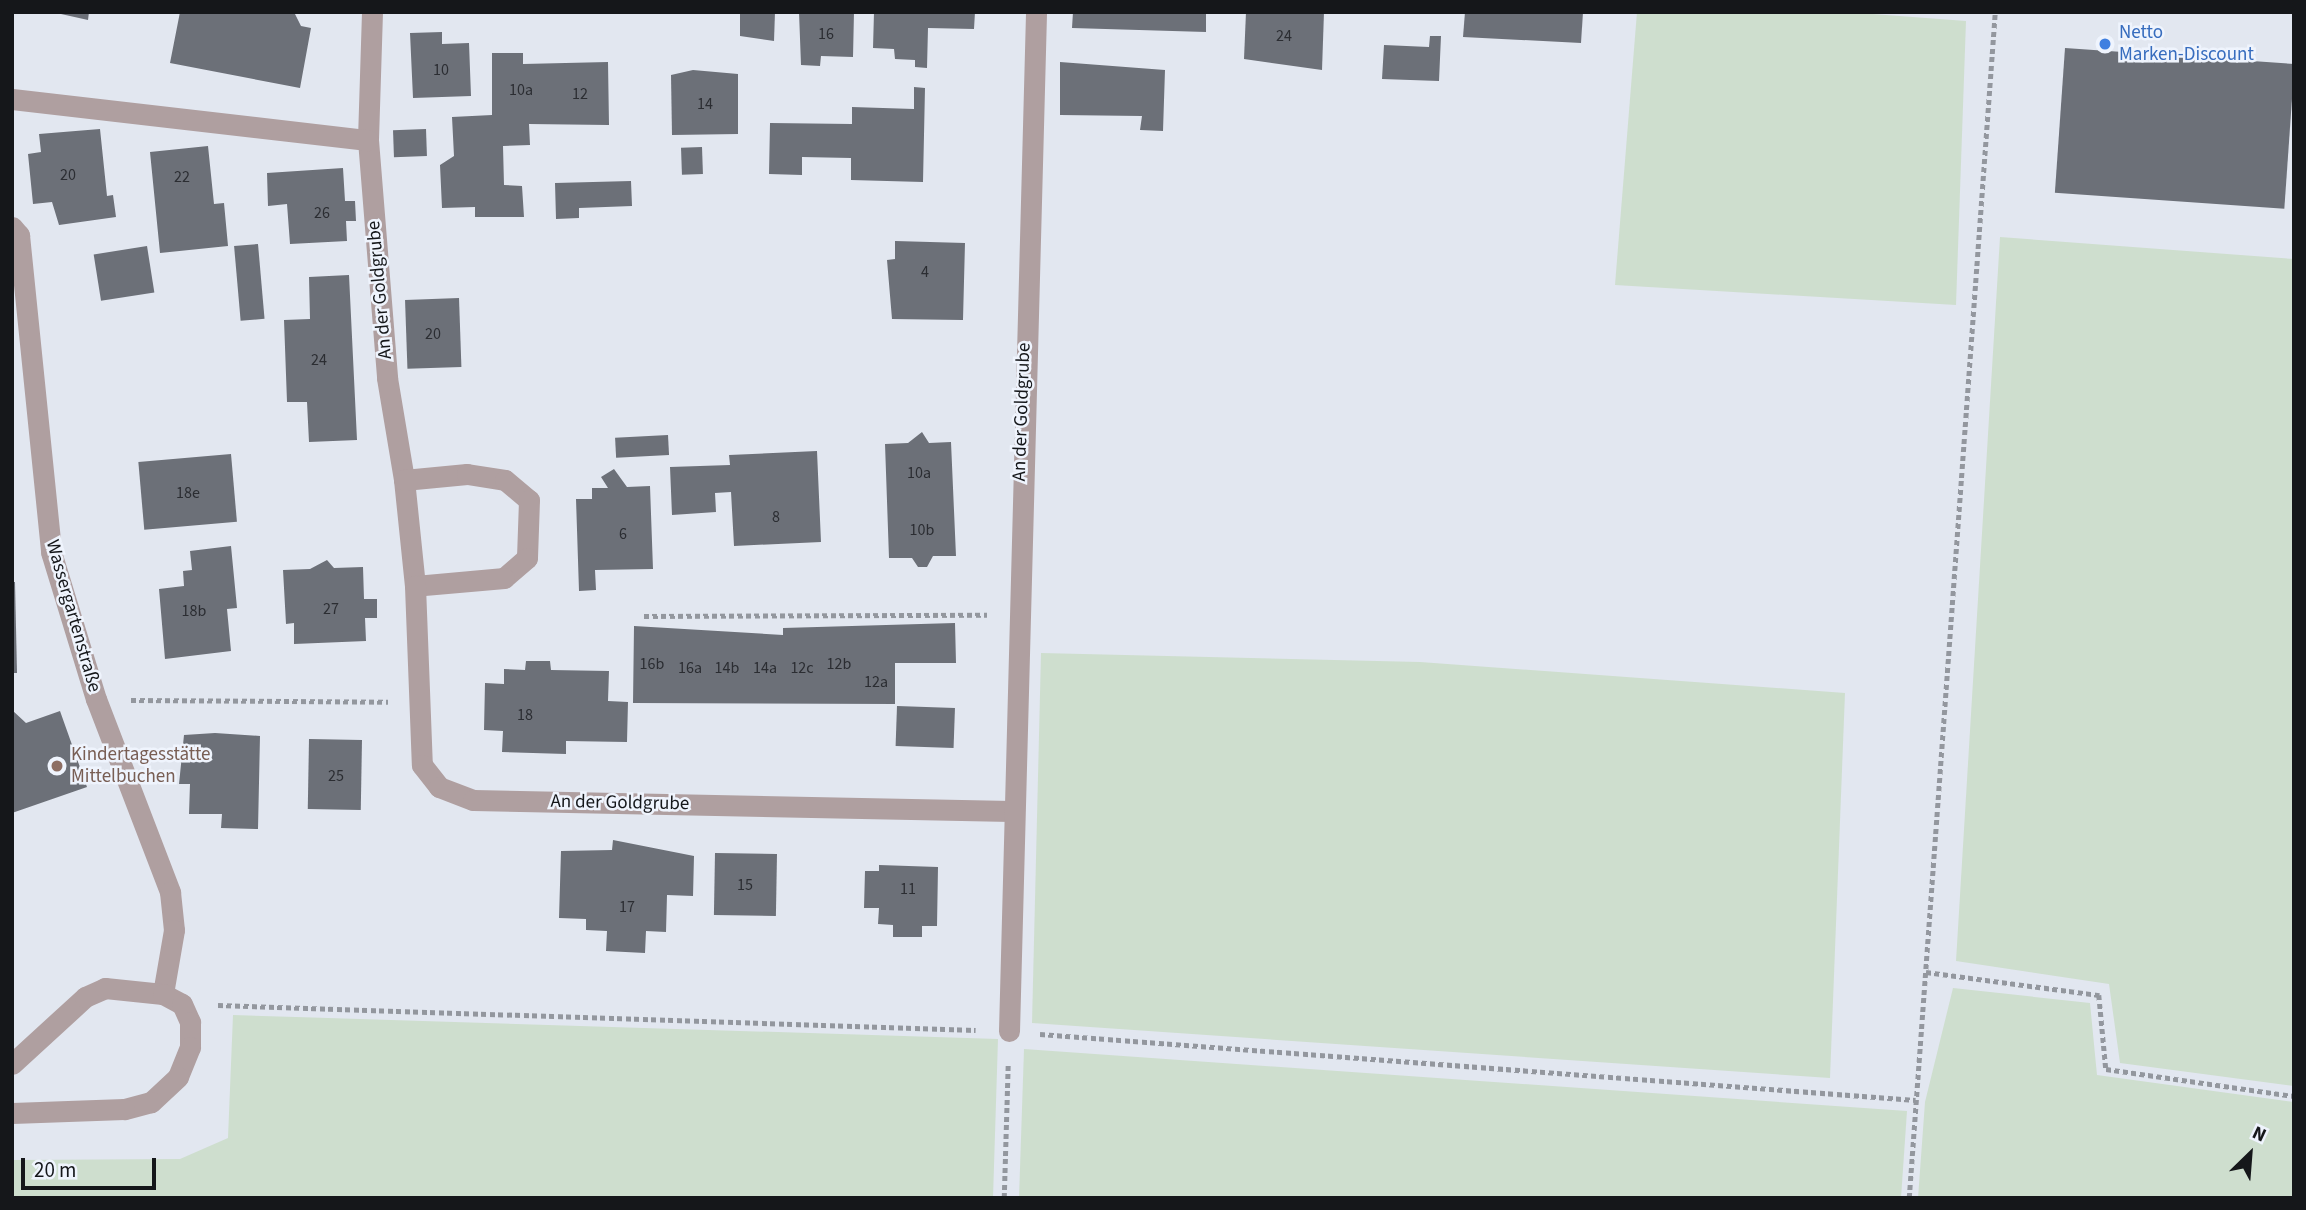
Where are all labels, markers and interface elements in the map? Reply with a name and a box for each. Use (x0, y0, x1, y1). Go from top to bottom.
place label: Netto Marken-Discount (2119, 22, 2254, 66)
house number: 16 (818, 24, 834, 44)
house number: 24 (1276, 26, 1292, 46)
marker: Netto Marken-Discount (2097, 36, 2113, 52)
house number: 10 (433, 60, 449, 80)
house number: 10a (509, 80, 533, 100)
house number: 12 (572, 84, 588, 104)
house number: 14 (697, 94, 713, 114)
house number: 20 (60, 165, 76, 185)
house number: 22 (174, 167, 190, 187)
house number: 26 (314, 203, 330, 223)
street label: An der Goldgrube (363, 220, 397, 360)
house number: 4 (921, 262, 929, 282)
house number: 20 (425, 324, 441, 344)
street label: An der Goldgrube (1008, 342, 1036, 482)
house number: 24 (311, 350, 327, 370)
house number: 10a (907, 463, 931, 483)
house number: 18e (176, 483, 200, 503)
house number: 8 (772, 507, 780, 527)
house number: 10b (910, 520, 934, 540)
house number: 6 (619, 524, 627, 544)
street label: Wassergartenstraße (40, 537, 106, 695)
house number: 27 (323, 599, 339, 619)
house number: 18b (182, 601, 206, 621)
house number: 16b (640, 654, 664, 674)
house number: 12b (827, 654, 851, 674)
house number: 16a (678, 658, 702, 678)
house number: 14b (715, 658, 739, 678)
house number: 14a (753, 658, 777, 678)
house number: 12c (790, 658, 814, 678)
house number: 12a (864, 672, 888, 692)
house number: 18 (517, 705, 533, 725)
place label: Kindertagesstätte Mittelbuchen (71, 744, 210, 788)
marker: Kindertagesstätte Mittelbuchen (49, 758, 65, 774)
house number: 25 (328, 766, 344, 786)
street label: An der Goldgrube (550, 790, 690, 816)
house number: 15 (737, 875, 753, 895)
house number: 11 (900, 879, 916, 899)
house number: 17 (619, 897, 635, 917)
north arrow (2215, 1119, 2285, 1189)
text: N (2248, 1120, 2271, 1149)
scale bar (24, 1144, 159, 1188)
text: 20 m (34, 1155, 76, 1185)

